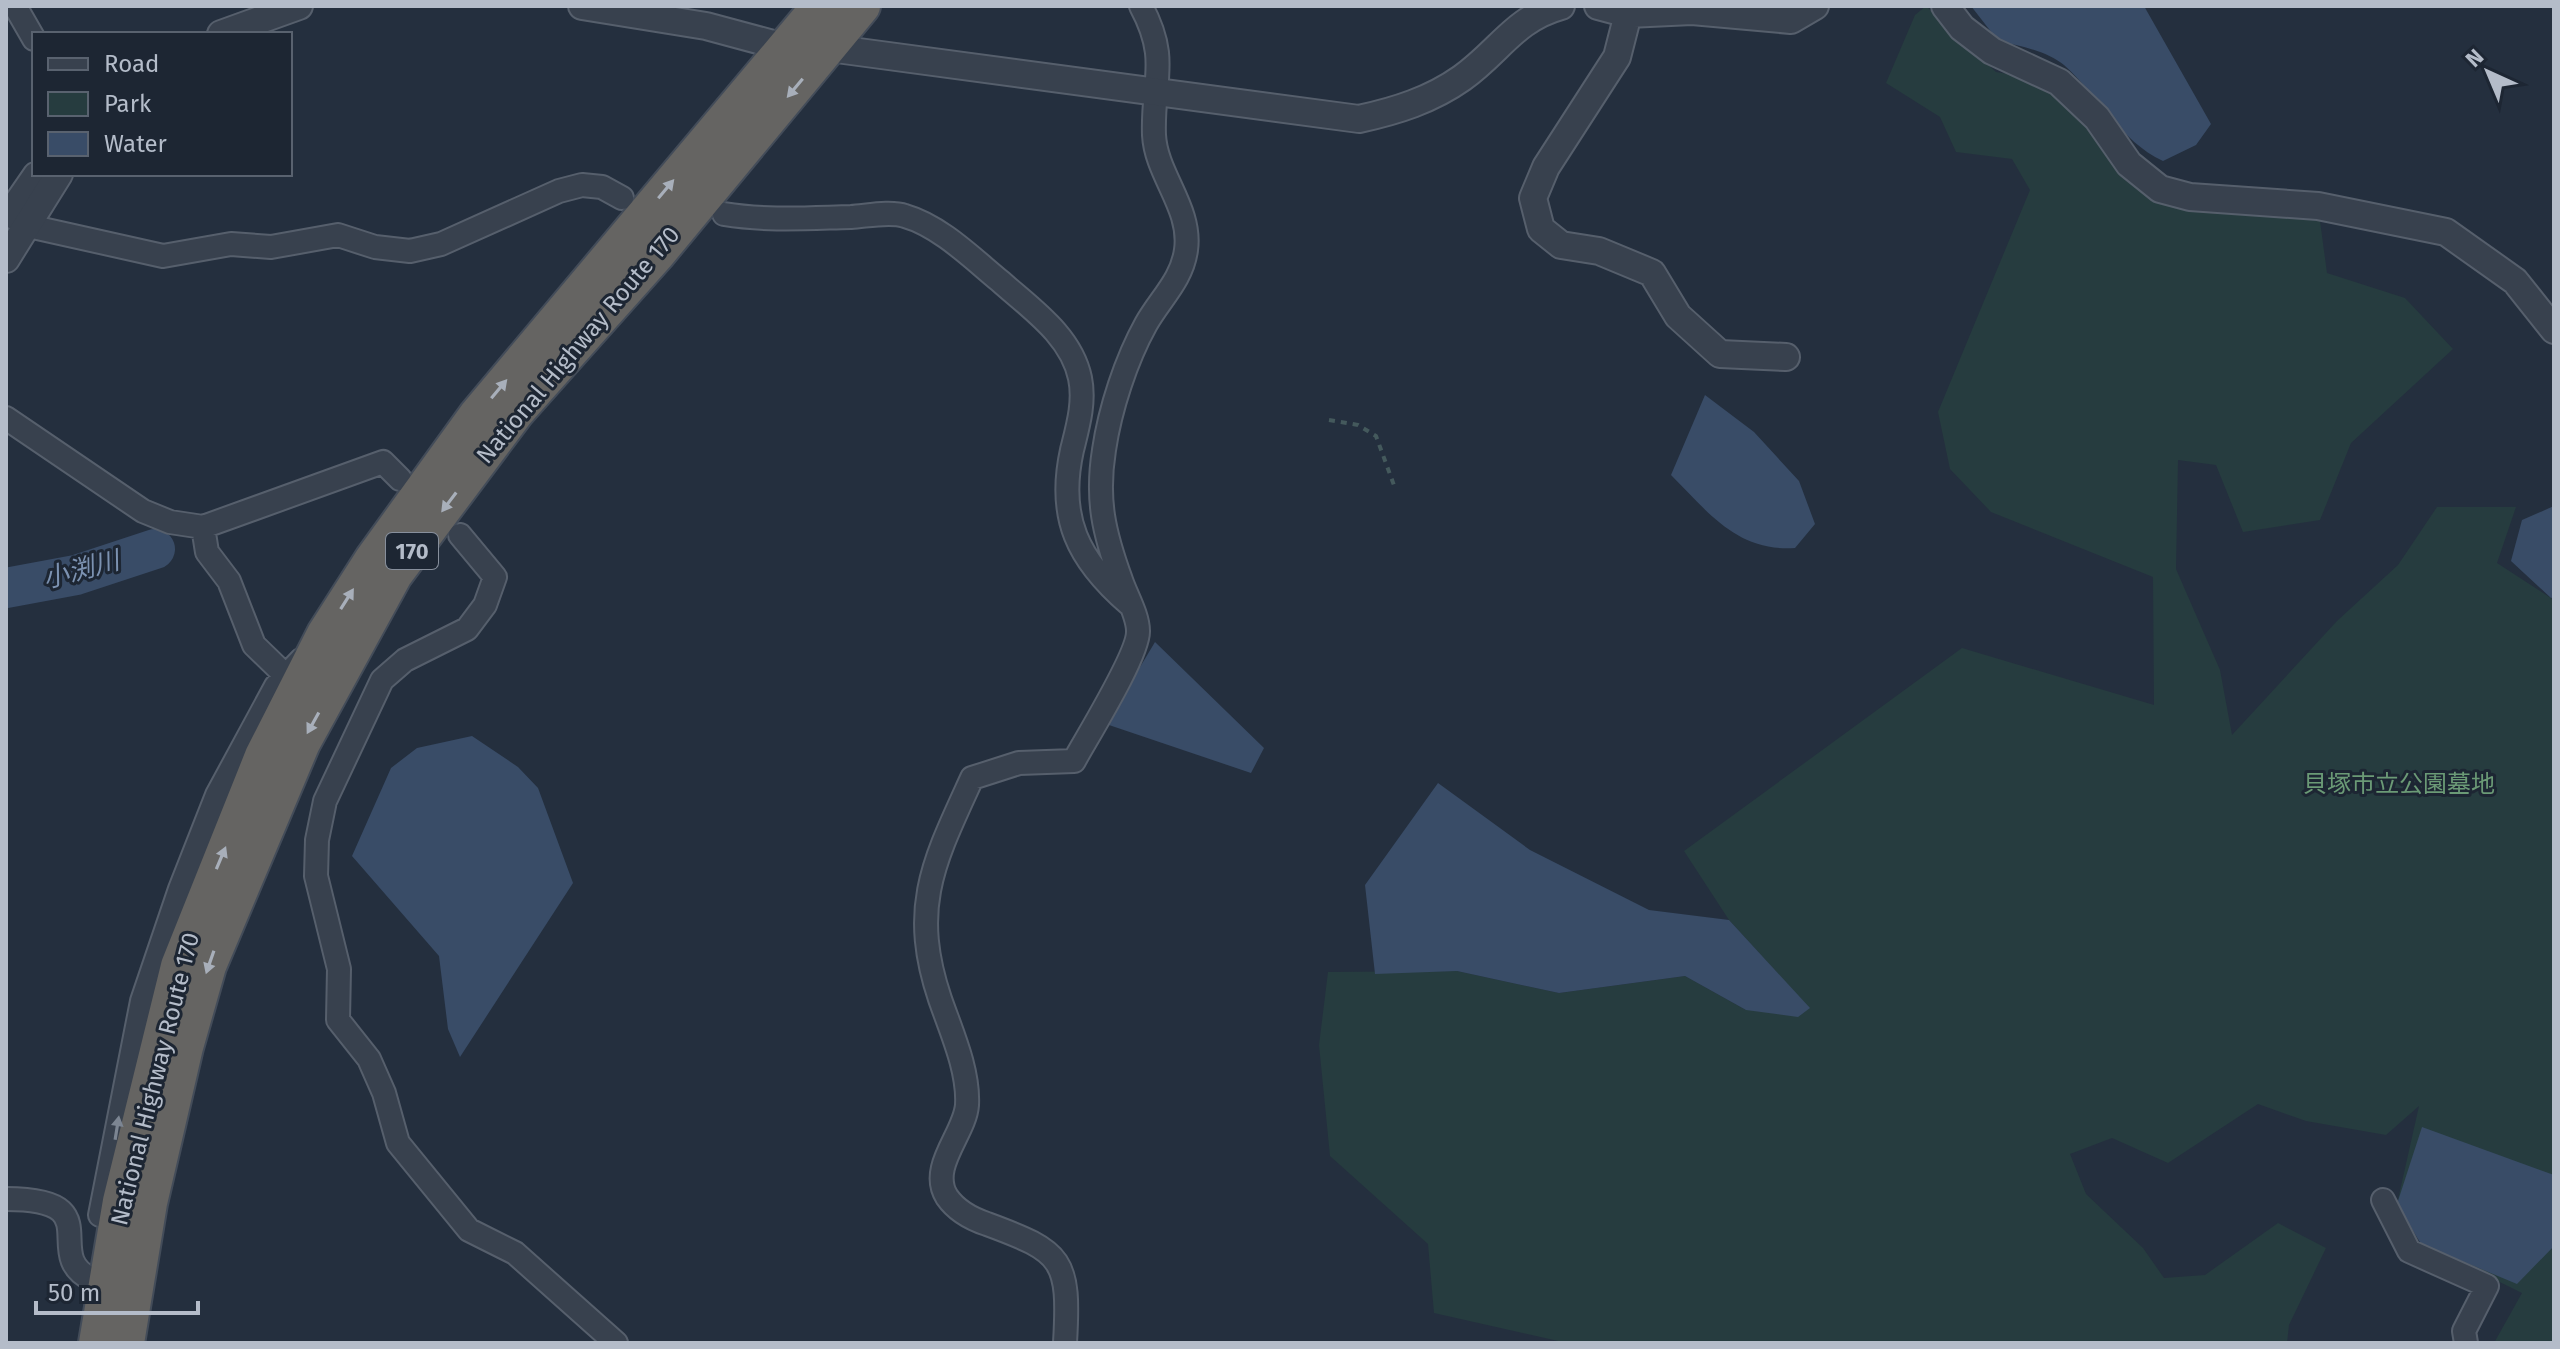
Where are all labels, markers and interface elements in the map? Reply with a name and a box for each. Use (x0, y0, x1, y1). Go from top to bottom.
legend (32, 32, 292, 176)
north arrow (2448, 32, 2528, 112)
text: N (2460, 43, 2489, 73)
text: Road (104, 50, 159, 78)
one-way arrow (787, 78, 804, 98)
text: Park (104, 90, 152, 118)
text: Water (104, 130, 168, 158)
one-way arrow (657, 179, 674, 199)
street label: National Highway Route 170 (471, 221, 685, 469)
one-way arrow (490, 379, 507, 399)
one-way arrow (441, 492, 457, 512)
road number: 170 (386, 533, 438, 569)
water label: 小渕川 (39, 544, 126, 595)
one-way arrow (340, 589, 355, 610)
one-way arrow (306, 712, 320, 734)
park label: 貝塚市立公園墓地 (2303, 770, 2495, 798)
one-way arrow (214, 846, 227, 870)
street label: National Highway Route 170 (105, 930, 205, 1228)
one-way arrow (204, 950, 216, 974)
one-way arrow (111, 1115, 123, 1140)
scale bar (36, 1265, 198, 1315)
text: 50 m (48, 1279, 100, 1307)

